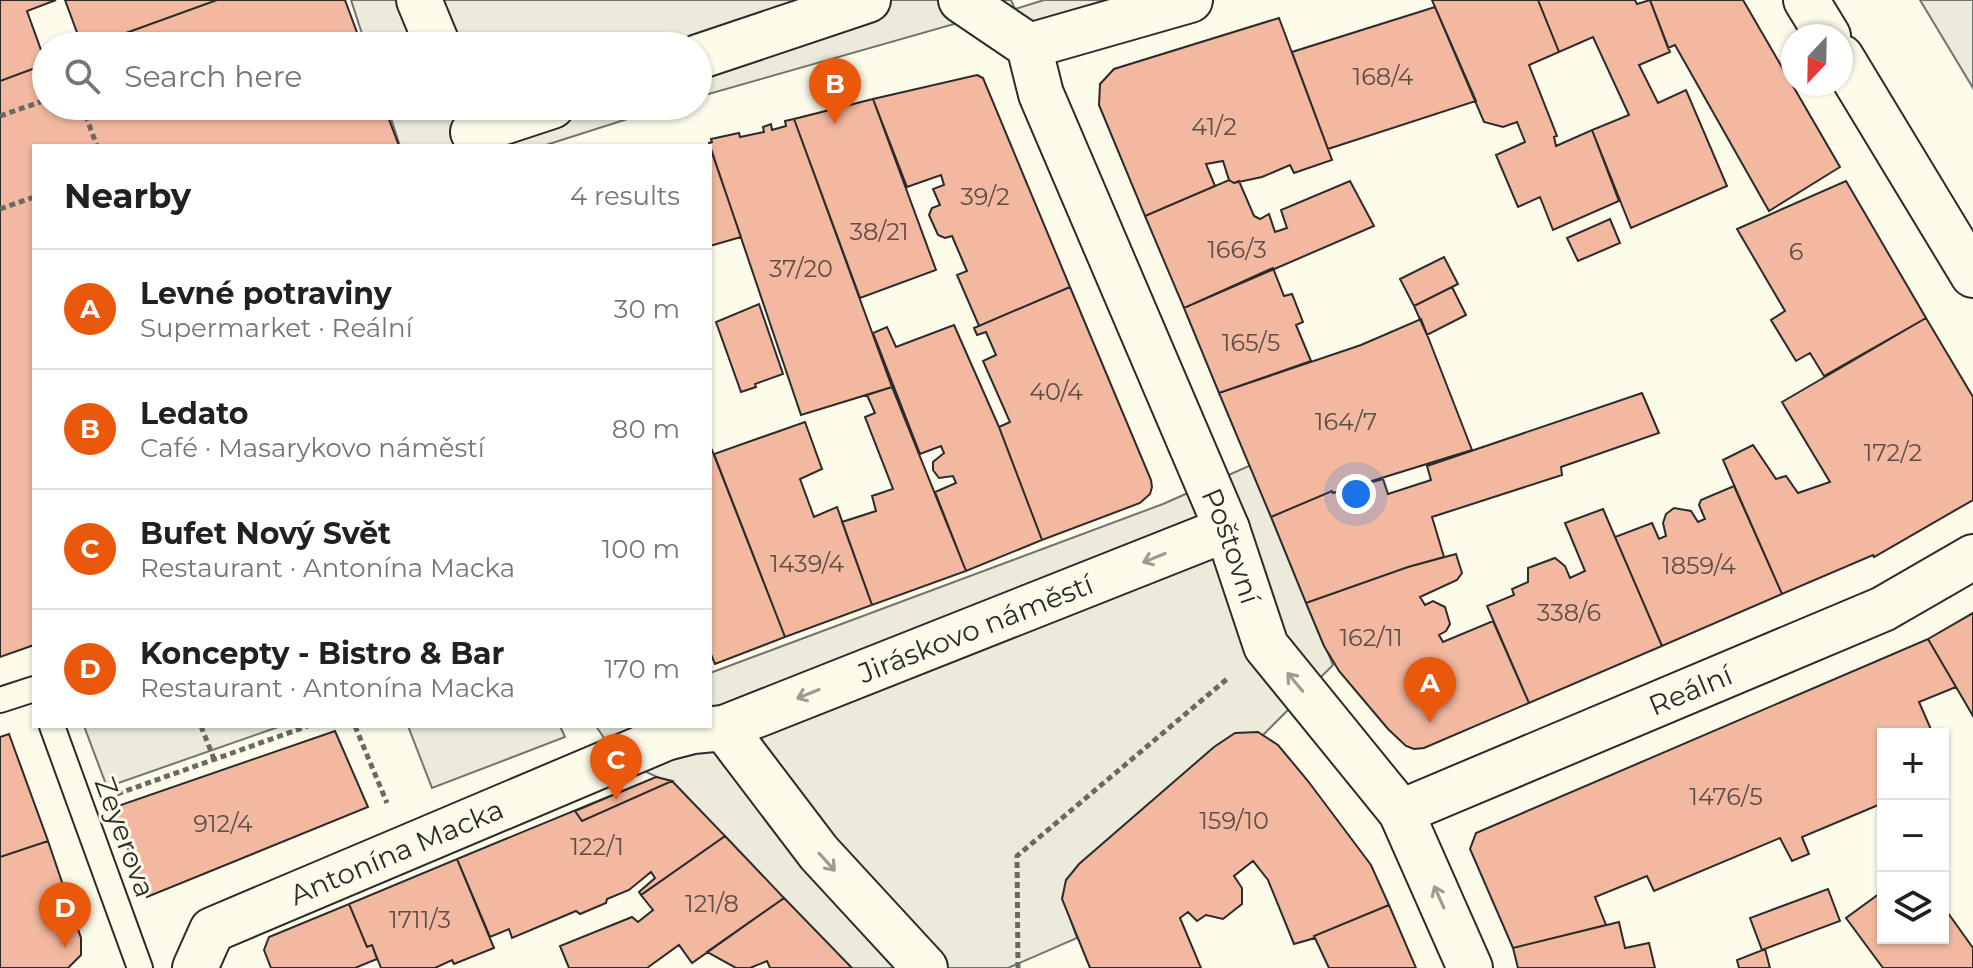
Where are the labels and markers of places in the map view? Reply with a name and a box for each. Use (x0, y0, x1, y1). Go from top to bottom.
pin: B (809, 58, 861, 124)
pin: A (1404, 657, 1456, 723)
pin: C (590, 734, 642, 800)
pin: D (39, 882, 91, 948)

